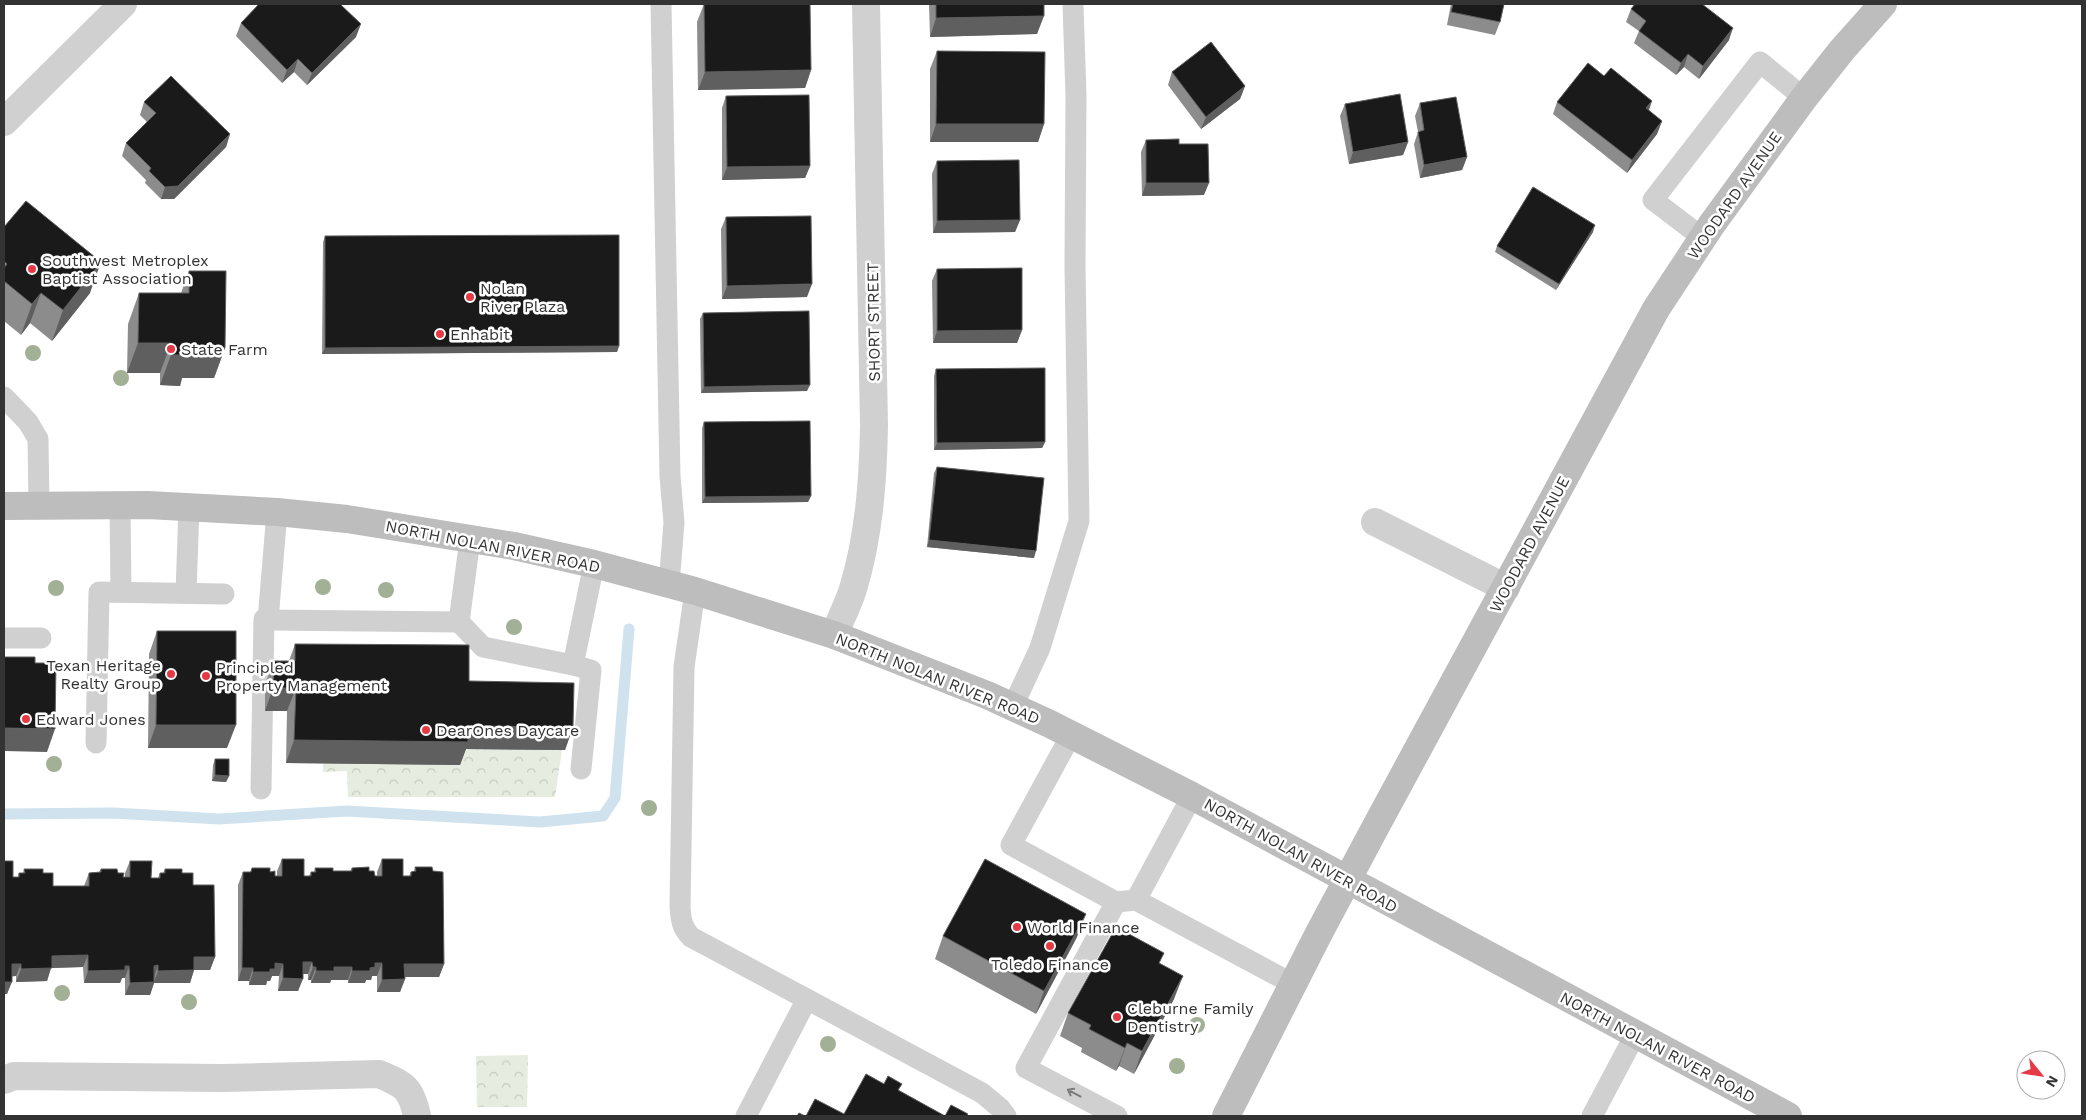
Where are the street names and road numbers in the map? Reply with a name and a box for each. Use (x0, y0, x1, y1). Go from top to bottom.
street label: WOODARD AVENUE (1683, 128, 1786, 263)
street label: SHORT STREET (863, 262, 884, 382)
street label: WOODARD AVENUE (1486, 473, 1573, 616)
street label: NORTH NOLAN RIVER ROAD (384, 516, 602, 577)
street label: NORTH NOLAN RIVER ROAD (833, 629, 1043, 728)
street label: NORTH NOLAN RIVER ROAD (1201, 794, 1401, 917)
street label: NORTH NOLAN RIVER ROAD (1557, 988, 1759, 1107)

